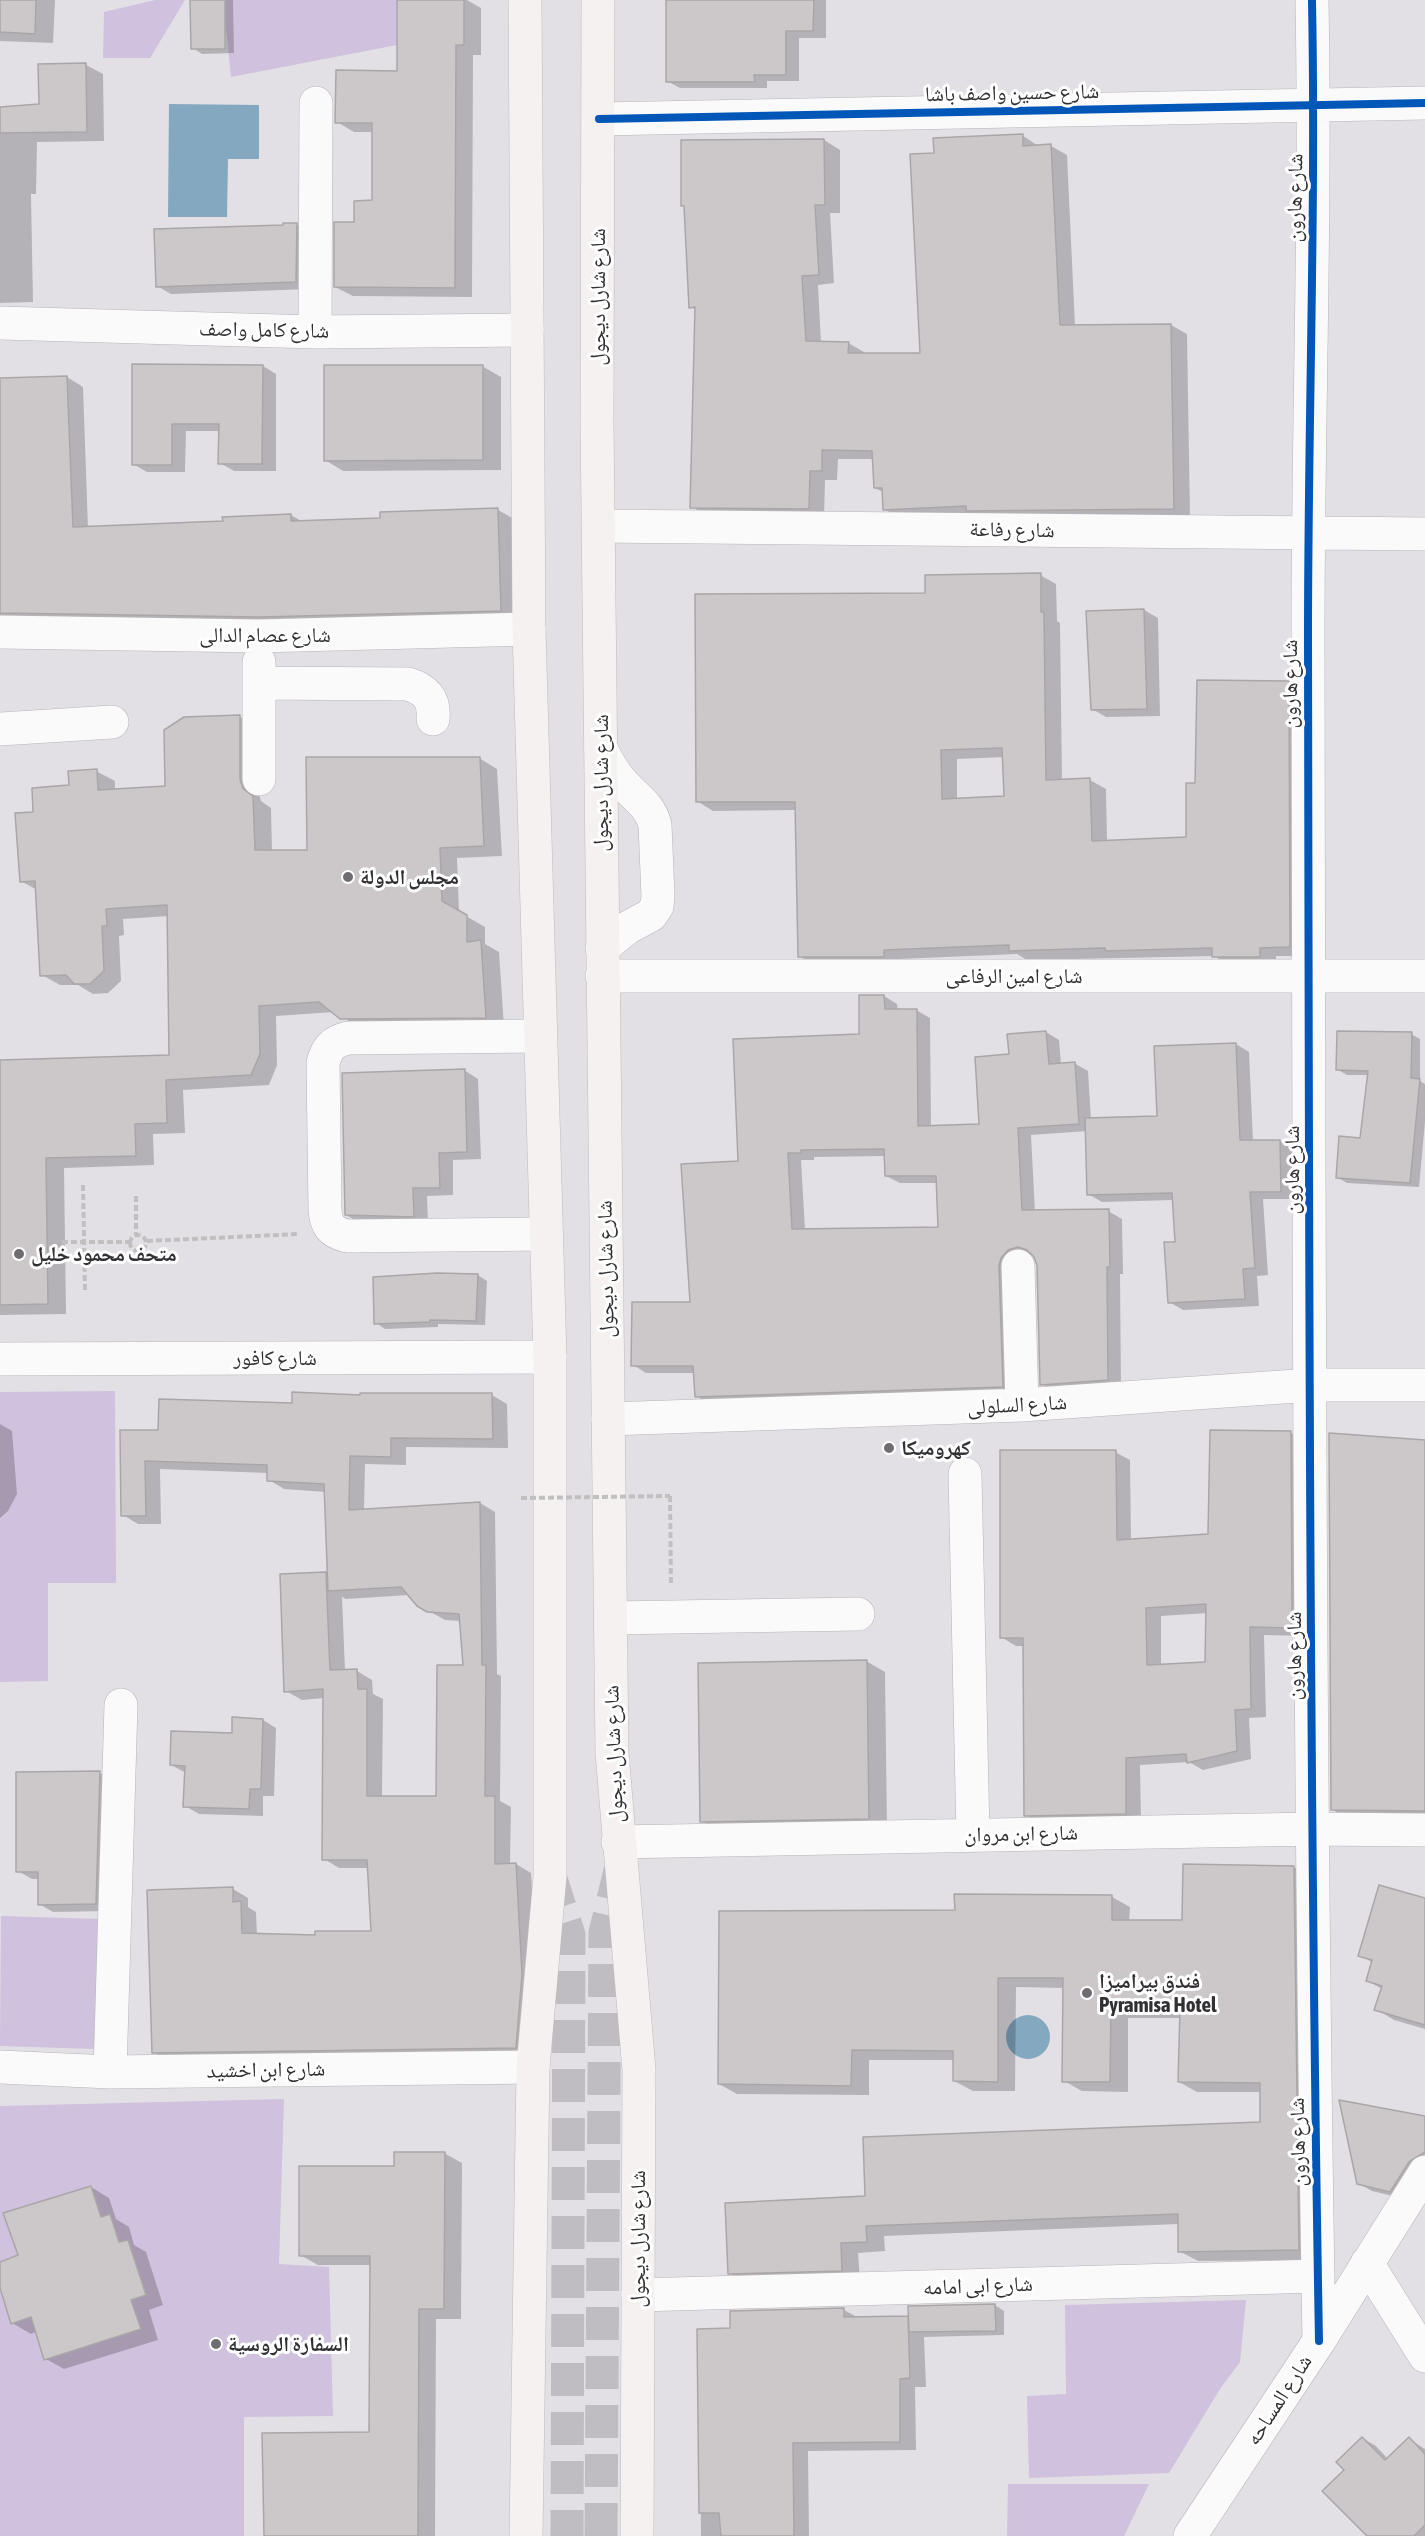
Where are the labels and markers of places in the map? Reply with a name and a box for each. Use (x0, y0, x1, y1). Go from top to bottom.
place label: مجلس الدولة (360, 864, 459, 890)
marker: مجلس الدولة (341, 870, 355, 884)
place label: متحف محمود خليل (31, 1241, 177, 1267)
marker: متحف محمود خليل (12, 1247, 26, 1261)
place label: كهروميكا (901, 1435, 971, 1461)
marker: كهروميكا (882, 1441, 896, 1455)
place label: فندق بيراميزا Pyramisa Hotel (1099, 1968, 1216, 2018)
marker: فندق بيراميزا Pyramisa Hotel (1080, 1986, 1094, 2000)
place label: السفارة الروسية (228, 2331, 349, 2357)
marker: السفارة الروسية (209, 2337, 223, 2351)

